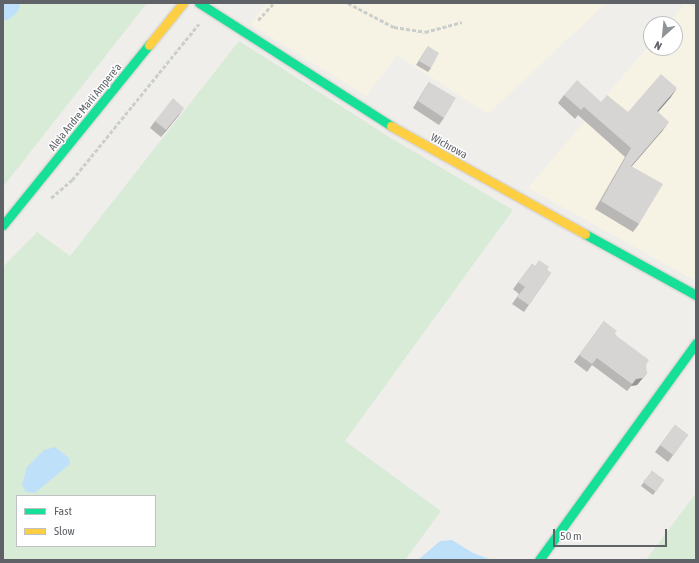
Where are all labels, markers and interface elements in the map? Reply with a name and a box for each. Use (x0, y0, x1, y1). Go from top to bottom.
north arrow (643, 16, 683, 56)
text: N (652, 39, 664, 53)
street label: Aleja Andre Marii Ampere'a (46, 61, 124, 153)
street label: Wichrowa (428, 131, 470, 161)
legend (16, 495, 156, 547)
text: Fast (54, 504, 72, 518)
scale bar (555, 521, 669, 547)
text: Slow (54, 524, 75, 538)
text: 50 m (560, 529, 582, 543)

